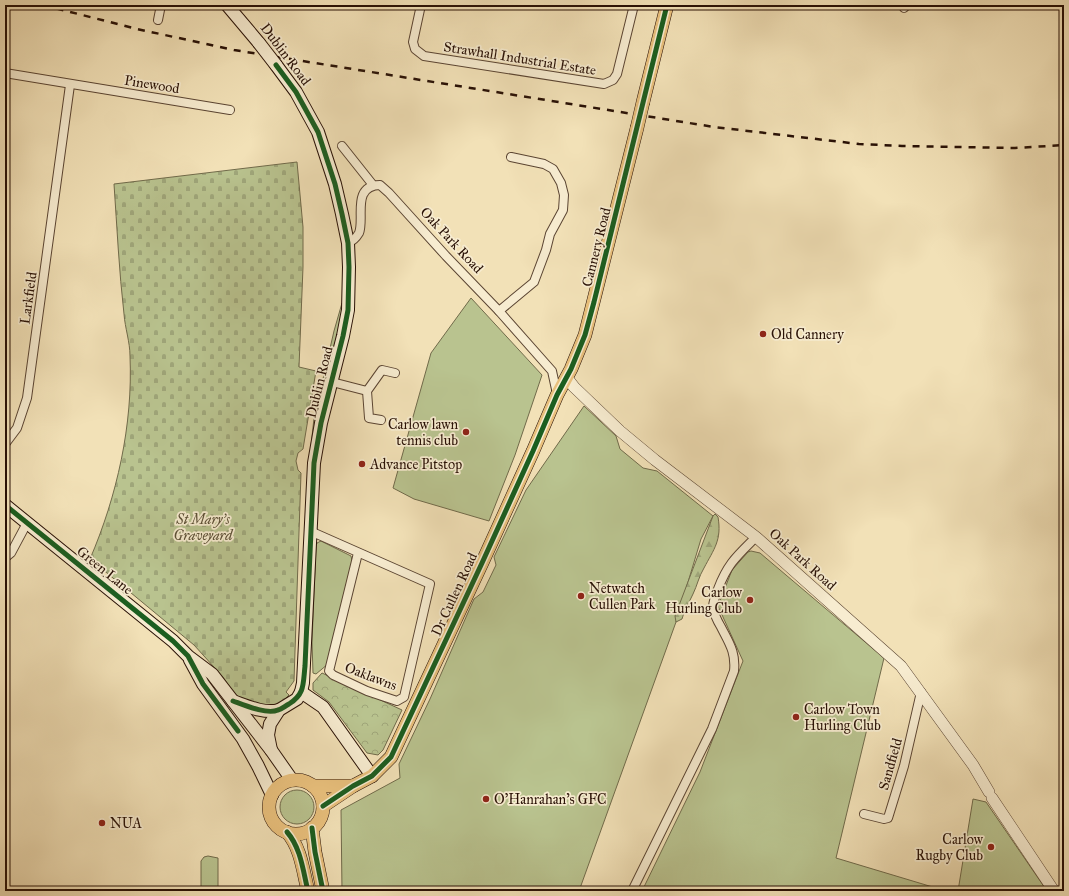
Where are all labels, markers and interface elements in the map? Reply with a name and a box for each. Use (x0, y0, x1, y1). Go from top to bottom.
street label: Dublin Road (257, 20, 314, 89)
street label: Strawhall Industrial Estate (442, 38, 598, 79)
street label: Pinewood (123, 72, 181, 97)
street label: Oak Park Road (417, 204, 487, 277)
street label: Cannery Road (578, 206, 615, 289)
street label: Larkfield (16, 271, 41, 325)
place label: Old Cannery (771, 326, 844, 343)
marker: Old Cannery (758, 329, 768, 339)
street label: Dublin Road (302, 345, 337, 420)
place label: Carlow lawn tennis club (388, 416, 458, 449)
marker: Carlow lawn tennis club (461, 427, 471, 437)
place label: Advance Pitstop (369, 456, 462, 473)
marker: Advance Pitstop (357, 459, 367, 469)
park label: St Mary's Graveyard (173, 511, 234, 544)
street label: Oak Park Road (766, 525, 840, 594)
street label: Green Lane (73, 543, 136, 598)
street label: Dr Cullen Road (428, 550, 481, 639)
place label: Netwatch Cullen Park (589, 580, 656, 613)
place label: Carlow Hurling Club (665, 584, 743, 617)
marker: Netwatch Cullen Park (576, 591, 586, 601)
marker: Carlow Hurling Club (745, 595, 755, 605)
street label: Oaklawns (342, 659, 399, 694)
place label: Carlow Town Hurling Club (804, 701, 881, 734)
marker: Carlow Town Hurling Club (791, 712, 801, 722)
street label: Sandfield (875, 736, 906, 792)
place label: O'Hanrahan's GFC (494, 791, 607, 808)
marker: O'Hanrahan's GFC (481, 794, 491, 804)
place label: NUA (110, 815, 142, 832)
marker: NUA (97, 818, 107, 828)
place label: Carlow Rugby Club (916, 831, 984, 864)
marker: Carlow Rugby Club (986, 842, 996, 852)

